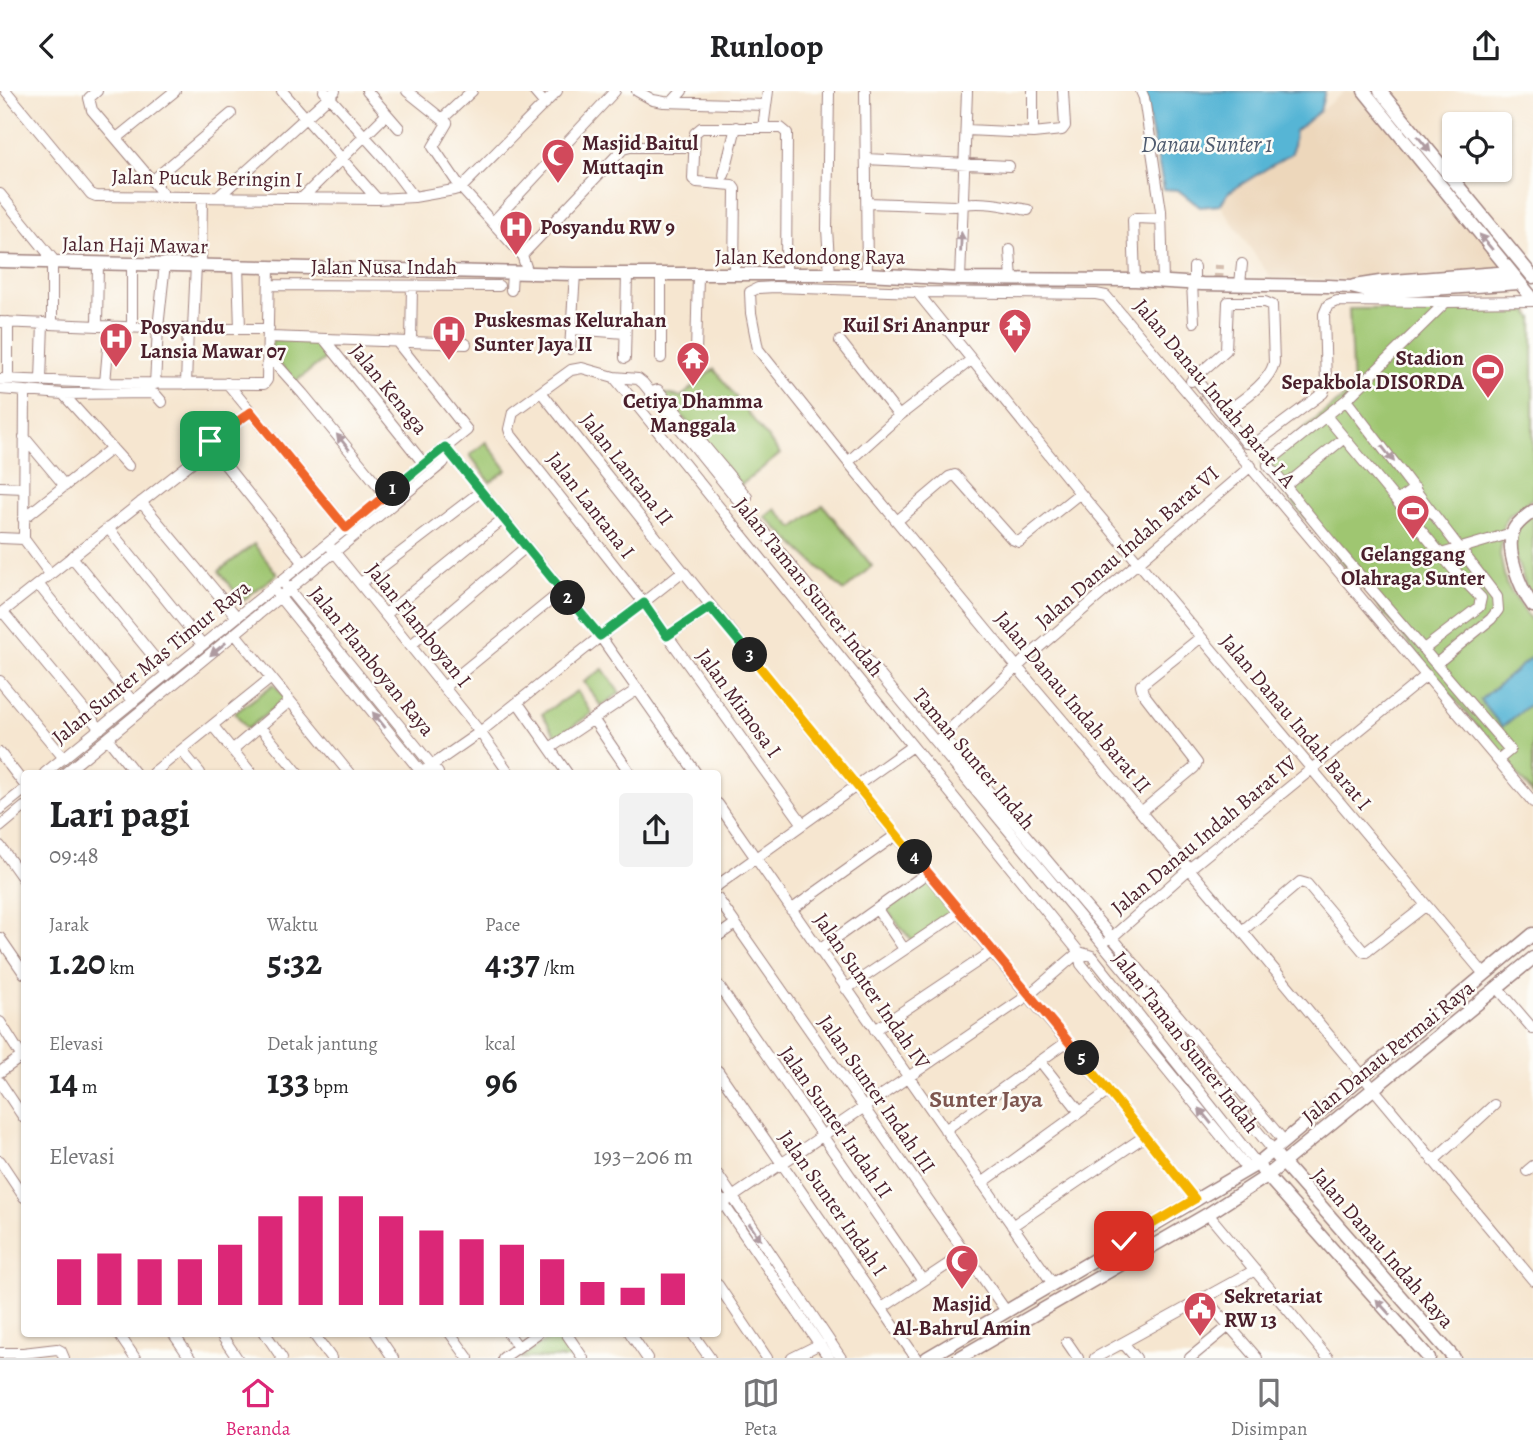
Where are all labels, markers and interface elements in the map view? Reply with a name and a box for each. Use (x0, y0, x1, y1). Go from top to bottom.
text: Runloop (709, 24, 824, 68)
icon: back (28, 27, 66, 65)
icon: share (1467, 27, 1505, 65)
map controls (1442, 112, 1512, 182)
button: locate (1442, 112, 1512, 182)
place label: Masjid Baitul Muttaqin (582, 129, 699, 181)
water label: Danau Sunter 1 (1141, 129, 1273, 160)
one-way arrow (1416, 135, 1431, 152)
mosque icon: Masjid Baitul Muttaqin (539, 136, 577, 185)
street label: Jalan Pucuk Beringin I (111, 162, 303, 194)
hospital icon: Posyandu RW 9 (497, 208, 535, 257)
place label: Posyandu RW 9 (540, 213, 675, 241)
street label: Jalan Haji Mawar (62, 230, 208, 260)
one-way arrow (955, 230, 966, 252)
one-way arrow (1479, 234, 1494, 251)
street label: Jalan Kedondong Raya (715, 243, 905, 271)
street label: Jalan Nusa Indah (311, 253, 457, 281)
street label: Jalan Danau Indah Barat I A (1128, 293, 1303, 494)
place label: Puskesmas Kelurahan Sunter Jaya II (474, 306, 667, 358)
temple icon: Kuil Sri Ananpur (996, 306, 1034, 355)
place label: Kuil Sri Ananpur (843, 311, 990, 339)
place label: Posyandu Lansia Mawar 07 (140, 313, 286, 365)
hospital icon: Puskesmas Kelurahan Sunter Jaya II (430, 313, 468, 362)
hospital icon: Posyandu Lansia Mawar 07 (97, 320, 135, 369)
street label: Jalan Kenaga (344, 337, 435, 441)
temple icon: Cetiya Dhamma Manggala (674, 339, 712, 388)
place label: Stadion Sepakbola DISORDA (1281, 344, 1465, 396)
sports icon: Stadion Sepakbola DISORDA (1469, 351, 1507, 400)
place label: Cetiya Dhamma Manggala (623, 387, 764, 439)
street label: Jalan Lantana II (575, 408, 679, 530)
pin (180, 411, 240, 471)
icon: arrive (191, 422, 229, 460)
one-way arrow (336, 434, 351, 451)
one-way arrow (1381, 444, 1396, 462)
street label: Jalan Lantana I (542, 447, 640, 563)
street label: Jalan Danau Indah Barat VI (1029, 459, 1225, 635)
pin: 1 (376, 471, 410, 507)
text: 1 (389, 475, 396, 501)
street label: Jalan Taman Sunter Indah (728, 491, 890, 683)
sports icon: Gelanggang Olahraga Sunter (1394, 492, 1432, 541)
place label: Gelanggang Olahraga Sunter (1341, 540, 1485, 592)
street label: Jalan Flamboyan I (360, 557, 478, 693)
street label: Jalan Sunter Mas Timur Raya (46, 573, 256, 751)
street label: Jalan Flamboyan Raya (303, 580, 441, 742)
pin: 2 (550, 581, 586, 615)
text: 2 (563, 584, 572, 610)
street label: Jalan Danau Indah Barat II (989, 605, 1157, 799)
street label: Jalan Danau Indah Barat I (1214, 628, 1378, 816)
pin: 3 (732, 637, 768, 673)
one-way arrow (210, 641, 227, 656)
text: 3 (745, 641, 754, 667)
street label: Jalan Mimosa I (690, 643, 788, 763)
street label: Taman Sunter Indah (906, 682, 1042, 836)
one-way arrow (372, 712, 387, 729)
street label: Jalan Danau Indah Barat IV (1105, 749, 1303, 921)
text: Lari pagi (49, 788, 190, 840)
button: share (619, 793, 693, 867)
pin: 4 (898, 839, 932, 875)
text: 09:48 (49, 840, 99, 871)
text: 4 (910, 843, 919, 869)
street label: Jalan Sunter Indah IV (808, 907, 937, 1075)
text: Jarak (49, 912, 89, 938)
text: Waktu (267, 912, 318, 938)
text: Pace (485, 912, 520, 938)
text: 1.20 (49, 938, 106, 986)
text: 5:32 (267, 938, 322, 986)
text: 4:37 (485, 938, 540, 986)
street label: Jalan Taman Sunter Indah (1106, 945, 1266, 1139)
text: km (106, 955, 135, 981)
text: /km (540, 955, 575, 981)
street label: Jalan Danau Permai Raya (1296, 974, 1480, 1130)
street label: Jalan Sunter Indah III (813, 1010, 941, 1178)
text: Elevasi (49, 1031, 103, 1057)
text: Detak jantung (267, 1031, 378, 1057)
text: kcal (485, 1031, 515, 1057)
pin: 5 (1064, 1041, 1100, 1075)
text: 5 (1077, 1044, 1086, 1070)
text: 14 (49, 1057, 78, 1105)
text: 133 (267, 1057, 310, 1105)
text: 96 (485, 1057, 518, 1105)
text: m (78, 1074, 98, 1100)
text: bpm (310, 1074, 349, 1100)
district label: Sunter Jaya (929, 1083, 1043, 1115)
one-way arrow (1198, 1107, 1213, 1124)
street label: Jalan Sunter Indah II (772, 1125, 894, 1281)
street label: Jalan Sunter Indah I (773, 1125, 893, 1281)
text: Elevasi (49, 1141, 115, 1172)
text: 193–206 m (594, 1141, 693, 1172)
street label: Jalan Danau Indah Raya (1306, 1162, 1461, 1334)
pin (1094, 1211, 1154, 1271)
icon: check (1105, 1222, 1143, 1260)
one-way arrow (748, 1223, 762, 1241)
mosque icon: Masjid Al-Bahrul Amin (943, 1242, 981, 1291)
place label: Sekretariat RW 13 (1224, 1282, 1323, 1334)
public building icon: Sekretariat RW 13 (1181, 1289, 1219, 1338)
place label: Masjid Al-Bahrul Amin (892, 1290, 1031, 1342)
one-way arrow (1375, 1298, 1391, 1316)
tab: Beranda (226, 1374, 291, 1442)
tab: Peta (742, 1374, 780, 1442)
tab: Disimpan (1231, 1374, 1307, 1442)

